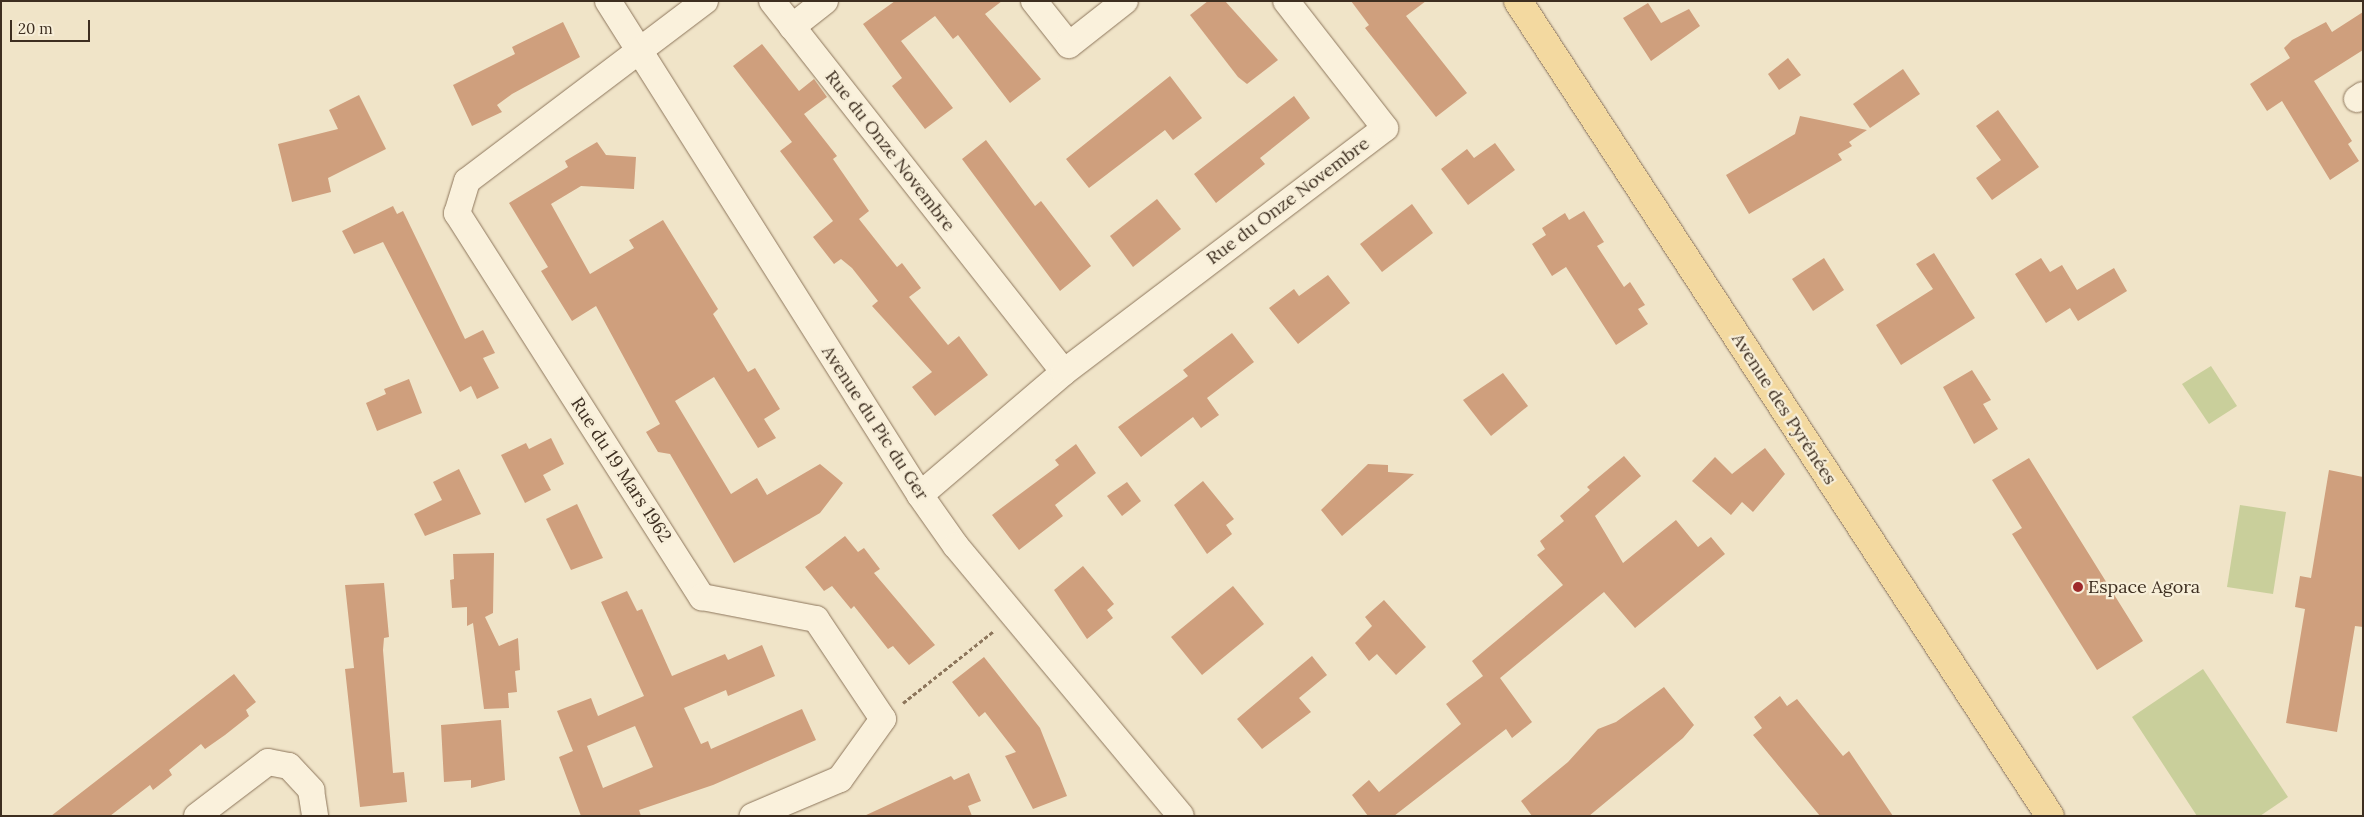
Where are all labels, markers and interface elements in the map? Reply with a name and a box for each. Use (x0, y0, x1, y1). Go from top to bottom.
scale bar (12, 10, 92, 42)
text: 20 m (18, 19, 53, 38)
street label: Rue du Onze Novembre (820, 66, 960, 236)
street label: Rue du Onze Novembre (1202, 133, 1374, 269)
street label: Avenue des Pyrénées (1727, 329, 1841, 489)
street label: Avenue du Pic du Ger (817, 342, 933, 504)
street label: Rue du 19 Mars 1962 (566, 394, 676, 546)
place label: Espace Agora (2088, 576, 2200, 598)
marker: Espace Agora (2072, 581, 2084, 593)

